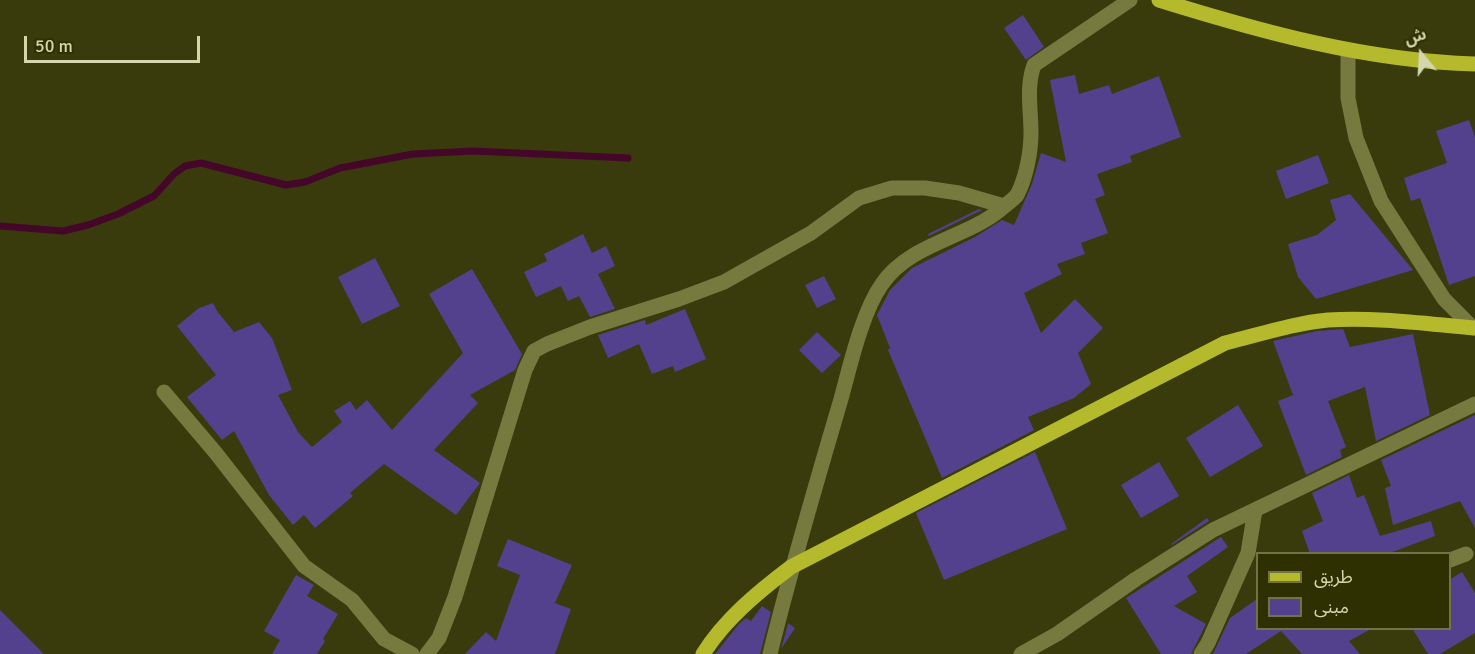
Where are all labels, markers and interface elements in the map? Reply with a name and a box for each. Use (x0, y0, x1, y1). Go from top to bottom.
scale bar (27, 24, 202, 62)
north arrow (1391, 24, 1451, 84)
text: ش (1402, 24, 1429, 50)
text: 50 m (35, 35, 73, 57)
legend (1256, 552, 1451, 630)
text: طريق (1314, 566, 1353, 588)
text: مبنى (1314, 596, 1349, 618)

